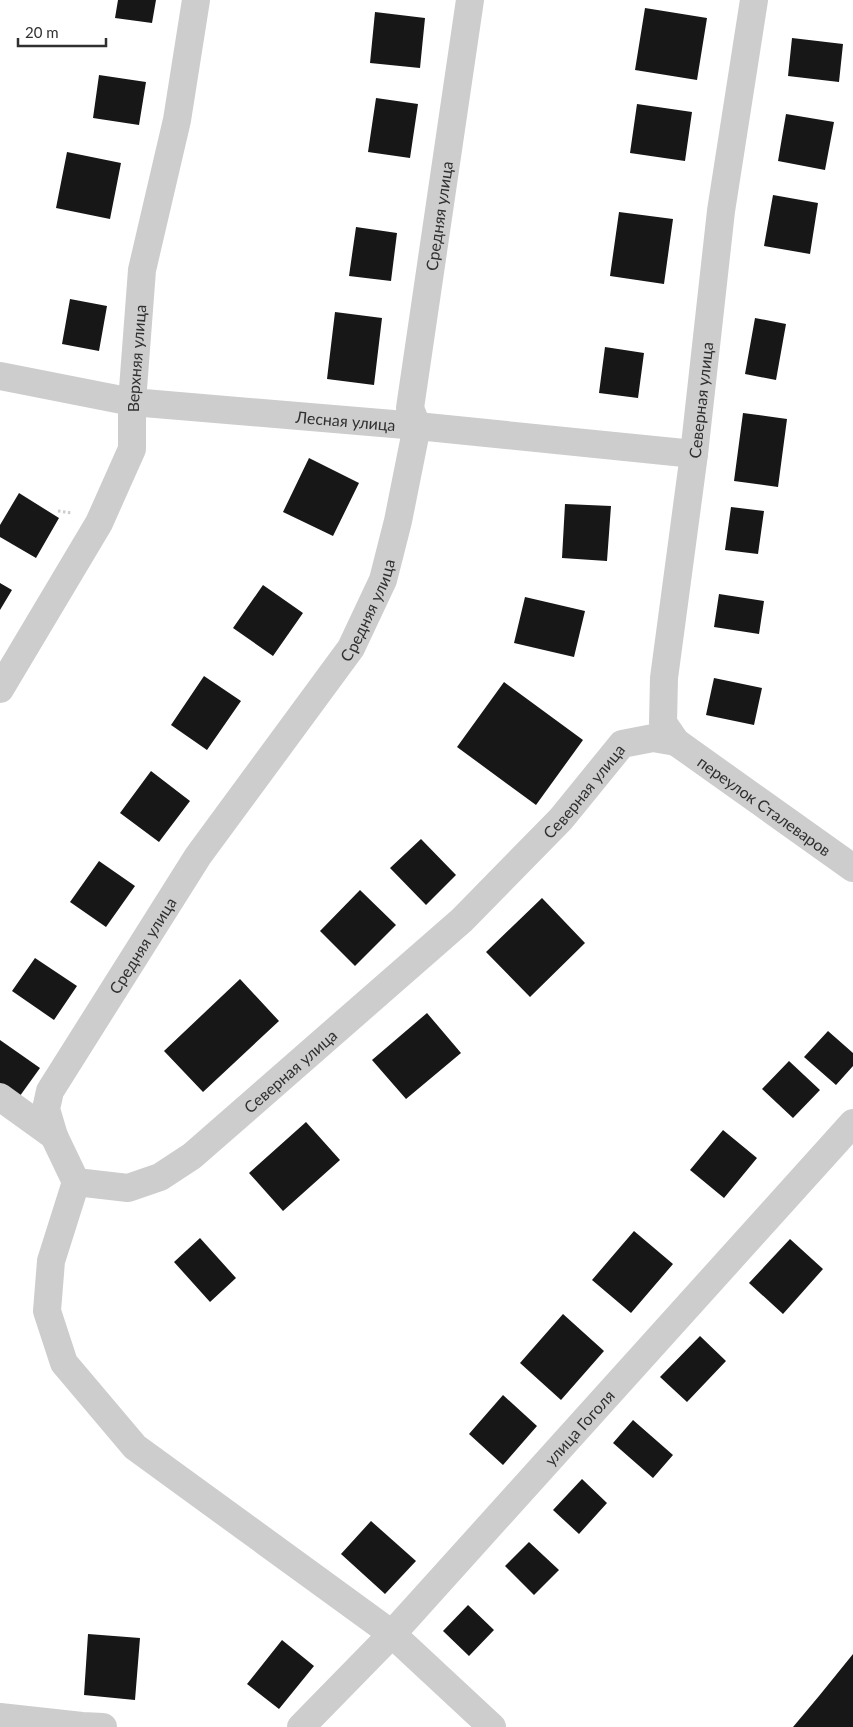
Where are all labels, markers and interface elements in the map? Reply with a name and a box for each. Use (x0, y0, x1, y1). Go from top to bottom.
scale bar (18, 15, 105, 47)
text: 20 m (25, 23, 59, 41)
street label: Средняя улица (421, 160, 456, 272)
street label: Верхняя улица (123, 304, 149, 412)
street label: Северная улица (684, 341, 716, 459)
street label: Лесная улица (294, 406, 396, 434)
street label: Средняя улица (335, 557, 398, 665)
street label: Северная улица (538, 740, 628, 842)
street label: переулок Сталеваров (694, 751, 835, 859)
street label: Средняя улица (104, 893, 179, 997)
street label: Северная улица (240, 1025, 340, 1116)
street label: улица Гоголя (540, 1385, 618, 1469)

